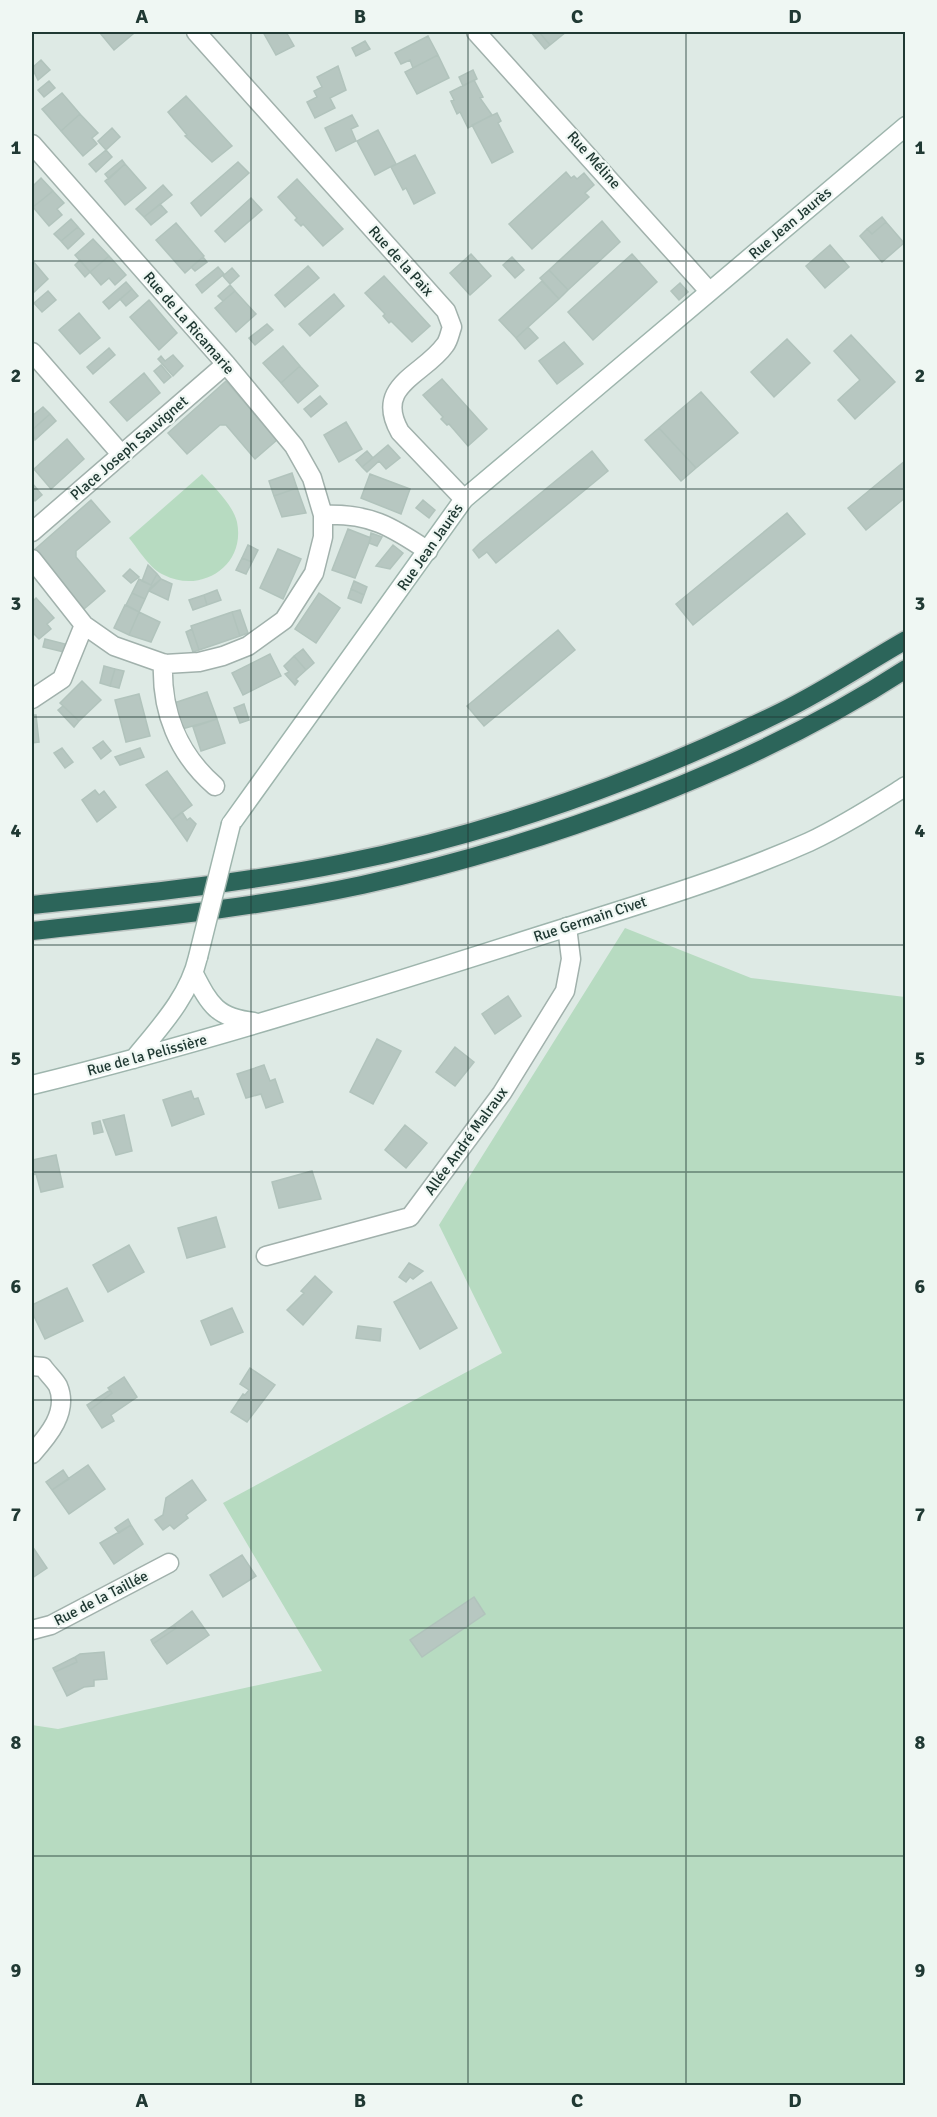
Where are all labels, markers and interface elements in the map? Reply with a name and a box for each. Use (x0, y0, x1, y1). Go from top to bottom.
text: A (136, 4, 149, 29)
text: B (354, 4, 366, 29)
text: C (571, 4, 583, 29)
text: D (788, 4, 802, 29)
street label: Rue Méline (563, 127, 625, 193)
text: 1 (11, 135, 22, 160)
text: 1 (915, 135, 926, 160)
street label: Rue Jean Jaurès (745, 183, 835, 263)
street label: Rue de la Paix (365, 222, 437, 300)
street label: Rue de La Ricamarie (140, 268, 238, 378)
text: 2 (11, 363, 21, 388)
text: 2 (915, 363, 925, 388)
street label: Place Joseph Sauvignet (66, 392, 192, 504)
street label: Rue Jean Jaurès (393, 500, 467, 594)
text: 3 (11, 591, 21, 616)
text: 3 (915, 591, 925, 616)
text: 4 (11, 818, 22, 843)
text: 4 (915, 818, 926, 843)
street label: Rue Germain Civet (531, 892, 649, 946)
street label: Rue de la Pelissière (85, 1030, 209, 1080)
text: 5 (11, 1046, 21, 1071)
text: 5 (915, 1046, 925, 1071)
street label: Allée André Malraux (421, 1083, 511, 1199)
text: 6 (11, 1274, 22, 1299)
text: 6 (915, 1274, 926, 1299)
text: 7 (11, 1502, 22, 1527)
text: 7 (915, 1502, 926, 1527)
street label: Rue de la Taillée (51, 1567, 151, 1629)
text: 8 (11, 1730, 22, 1755)
text: 8 (915, 1730, 926, 1755)
text: 9 (11, 1958, 22, 1983)
text: 9 (915, 1958, 926, 1983)
text: A (136, 2088, 149, 2113)
text: B (354, 2088, 366, 2113)
text: C (571, 2088, 583, 2113)
text: D (788, 2088, 802, 2113)

